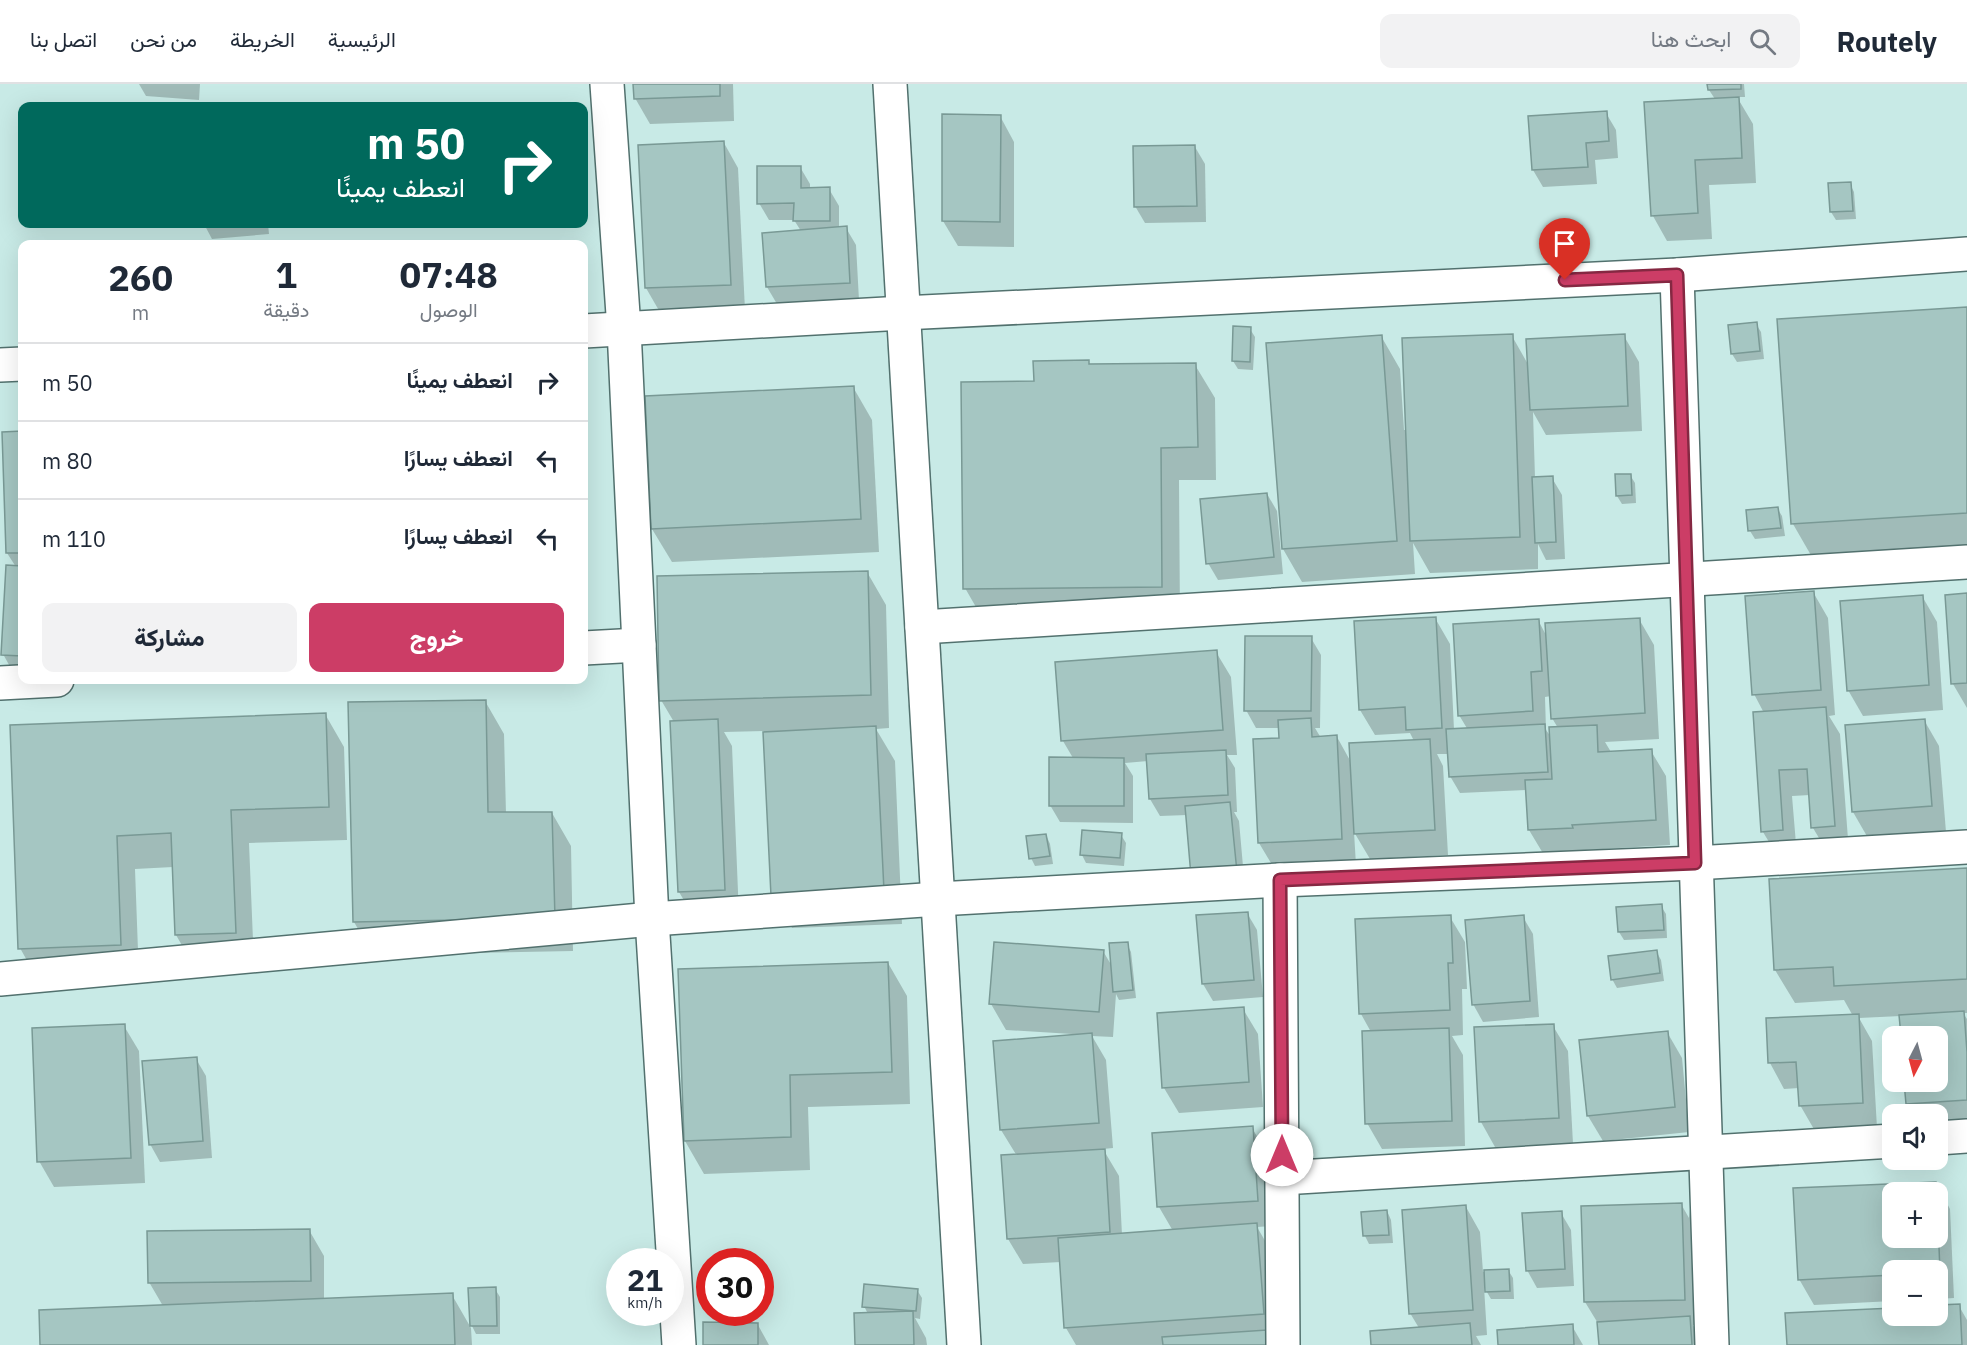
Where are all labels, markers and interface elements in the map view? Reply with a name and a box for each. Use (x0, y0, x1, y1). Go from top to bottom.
search box (1380, 14, 1800, 68)
text: Routely (1836, 23, 1937, 60)
text: ابحث هنا (1651, 24, 1731, 53)
text: اتصل بنا (30, 25, 97, 53)
text: من نحن (130, 25, 197, 53)
text: الخريطة (230, 25, 295, 53)
text: الرئيسية (328, 25, 396, 53)
icon: search (1746, 25, 1779, 58)
text: 50 m (367, 116, 465, 171)
icon: right (486, 126, 564, 204)
text: انعطف يمينًا (336, 169, 465, 204)
pin (1539, 218, 1590, 280)
icon: arrive (1548, 227, 1581, 260)
text: 1 (275, 251, 297, 298)
text: 07:48 (400, 251, 498, 298)
text: 260 (108, 254, 173, 301)
text: دقيقة (263, 296, 309, 323)
text: الوصول (420, 296, 478, 323)
text: m (132, 299, 149, 326)
text: انعطف يمينًا (406, 365, 513, 394)
icon: right (531, 366, 564, 399)
text: 50 m (42, 368, 93, 397)
text: انعطف يسارًا (404, 443, 513, 472)
icon: left (531, 444, 564, 477)
text: 80 m (42, 446, 93, 475)
text: انعطف يسارًا (404, 521, 513, 550)
icon: left (531, 522, 564, 555)
text: 110 m (42, 524, 106, 553)
button: مشاركة (42, 603, 297, 672)
button: خروج (309, 603, 564, 672)
north arrow (1882, 1026, 1948, 1092)
map controls (1882, 1026, 1948, 1326)
button: sound (1882, 1104, 1948, 1170)
position arrow (1250, 1123, 1314, 1187)
button: + (1882, 1182, 1948, 1248)
speed limit sign: 30 (696, 1248, 774, 1326)
text: 21 (627, 1260, 663, 1299)
button: − (1882, 1260, 1948, 1326)
text: km/h (627, 1293, 663, 1312)

